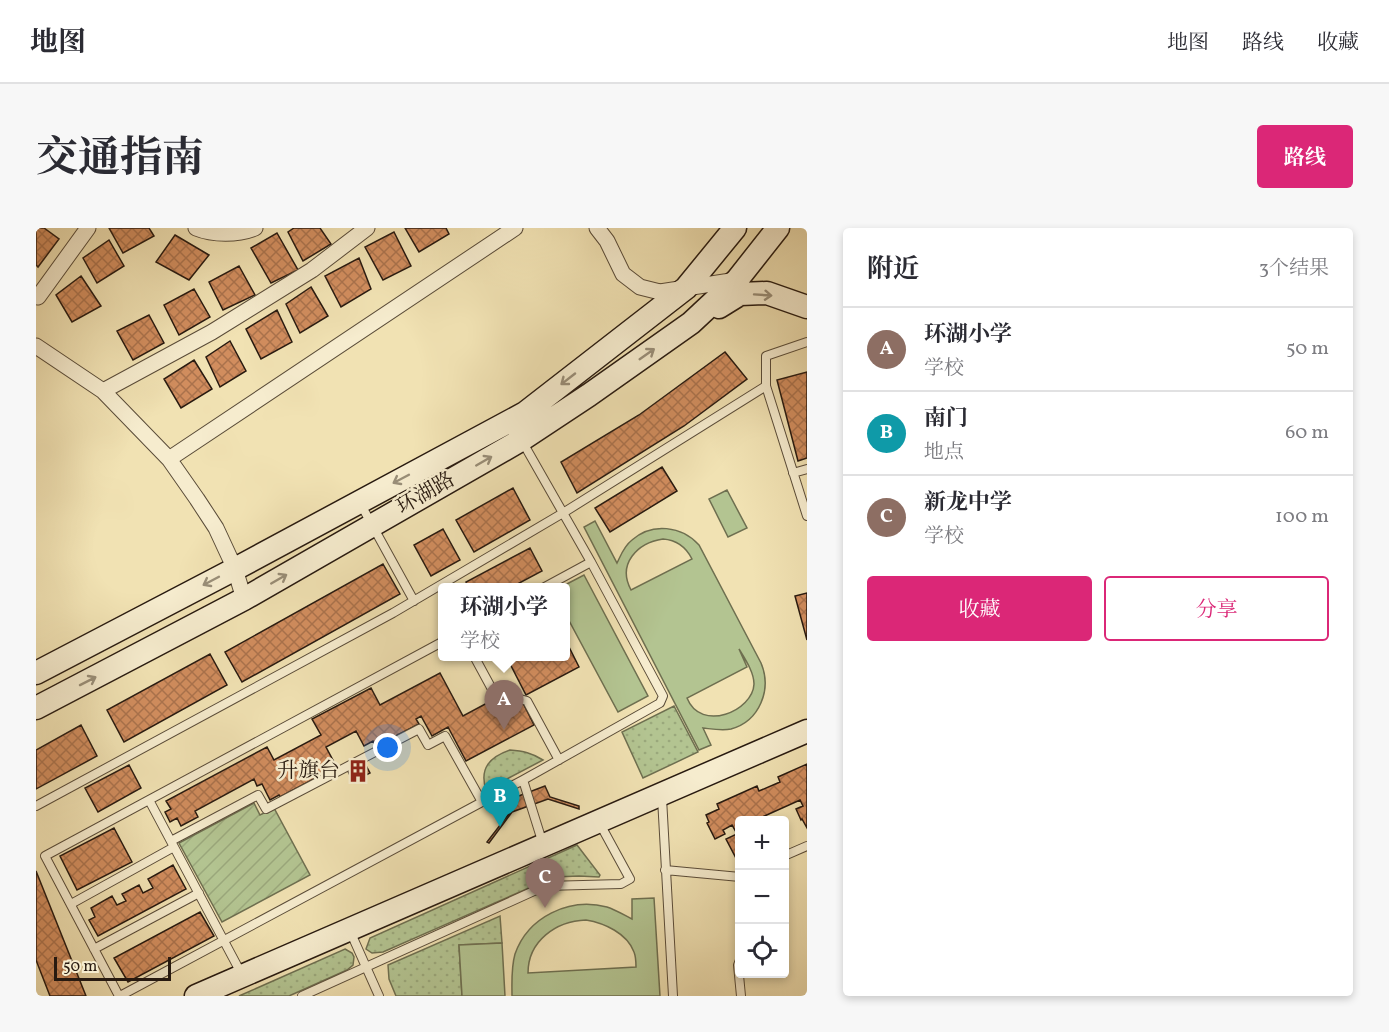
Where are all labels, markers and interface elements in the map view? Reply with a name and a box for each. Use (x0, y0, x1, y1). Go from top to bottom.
text: 地图 (30, 24, 86, 63)
text: 地图 (1167, 29, 1209, 58)
text: 路线 (1242, 29, 1284, 58)
text: 收藏 (1317, 29, 1359, 58)
button: 路线 (1257, 125, 1353, 188)
text: 交通指南 (36, 131, 204, 190)
text: 附近 (867, 252, 919, 288)
text: 3个结果 (1259, 255, 1329, 283)
one-way arrow (753, 290, 772, 301)
text: 环湖小学 (924, 320, 1012, 351)
text: A (879, 335, 894, 363)
text: 50 m (1286, 335, 1329, 363)
one-way arrow (638, 348, 655, 360)
text: 学校 (924, 355, 964, 383)
one-way arrow (560, 373, 576, 386)
text: 南门 (924, 404, 968, 435)
text: B (880, 419, 893, 447)
text: 60 m (1285, 419, 1329, 447)
text: 地点 (924, 439, 964, 467)
one-way arrow (475, 455, 492, 467)
street label: 环湖路 (391, 466, 461, 522)
one-way arrow (393, 473, 410, 485)
text: 新龙中学 (924, 488, 1012, 519)
text: C (880, 503, 893, 531)
text: 100 m (1275, 503, 1329, 531)
text: 学校 (924, 523, 964, 551)
one-way arrow (270, 573, 287, 585)
one-way arrow (202, 576, 220, 588)
button: 收藏 (867, 576, 1092, 641)
button: 分享 (1104, 576, 1329, 641)
popup (438, 583, 570, 661)
text: 环湖小学 (460, 593, 548, 624)
text: 学校 (460, 628, 500, 656)
one-way arrow (79, 674, 97, 686)
pin: A (484, 680, 524, 730)
your location (373, 733, 402, 762)
place label: 升旗台 (277, 757, 340, 786)
building icon: 升旗台 (345, 758, 371, 784)
pin: B (480, 778, 520, 827)
map controls (735, 816, 789, 978)
button: + (735, 816, 789, 870)
pin: C (526, 858, 564, 908)
button: − (735, 870, 789, 924)
button: locate (735, 924, 789, 978)
scale bar (54, 954, 171, 982)
text: 50 m (63, 956, 97, 978)

